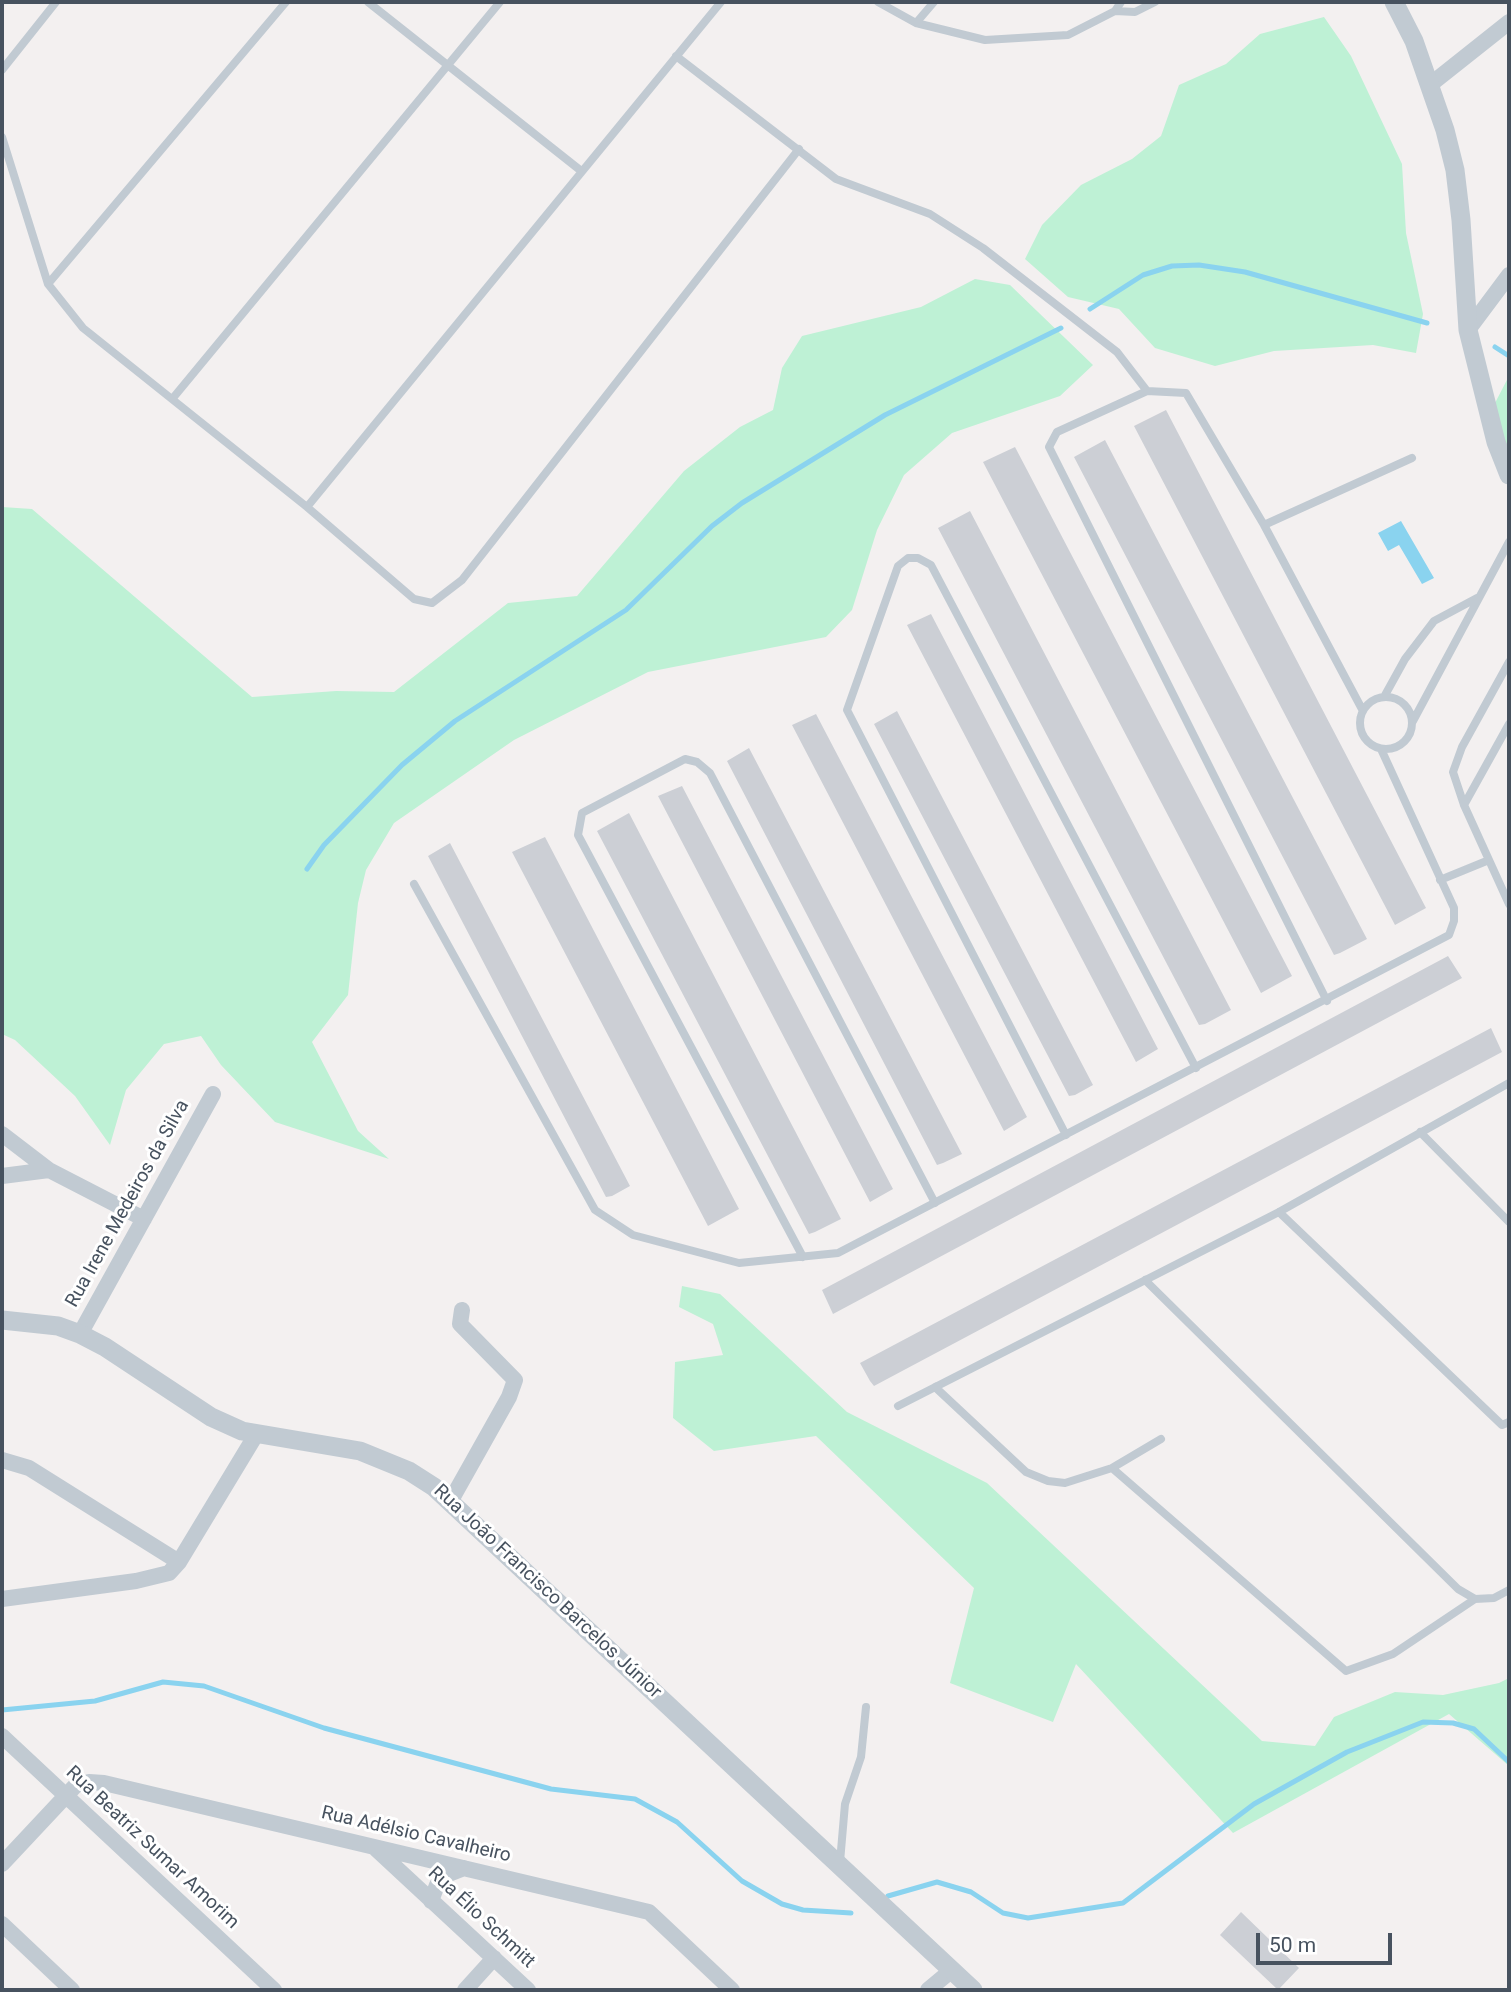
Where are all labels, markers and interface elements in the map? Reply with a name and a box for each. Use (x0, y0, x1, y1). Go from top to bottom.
street label: Rua Irene Medeiros da Silva (61, 1096, 195, 1312)
street label: Rua João Francisco Barcelos Júnior (428, 1480, 666, 1704)
street label: Rua Beatriz Sumar Amorim (61, 1762, 243, 1934)
street label: Rua Adélsio Cavalheiro (319, 1802, 513, 1868)
street label: Rua Élio Schmitt (423, 1863, 539, 1973)
scale bar (1259, 1918, 1396, 1962)
text: 50 m (1269, 1933, 1316, 1957)

